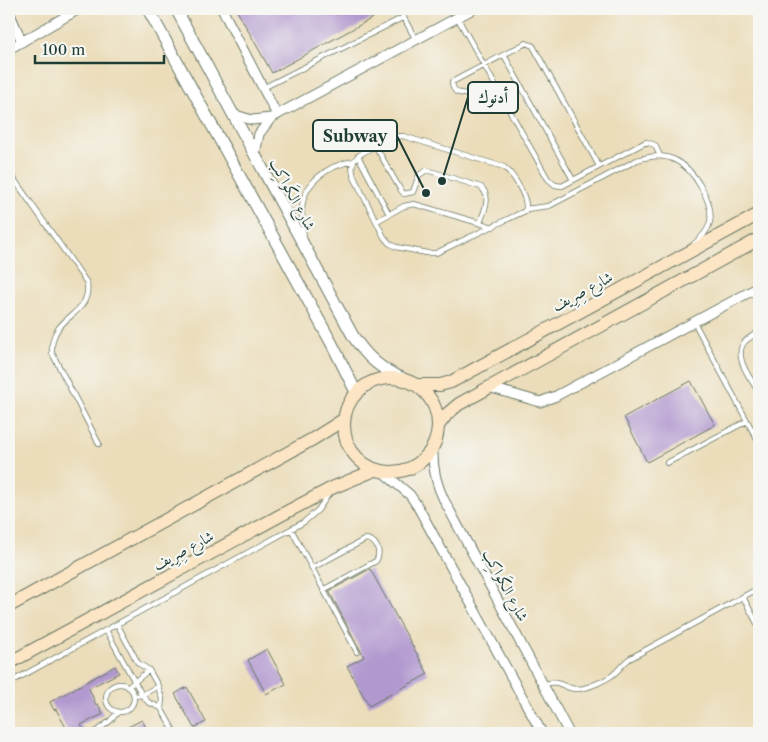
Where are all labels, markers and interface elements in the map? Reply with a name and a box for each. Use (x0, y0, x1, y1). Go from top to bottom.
scale bar (35, 32, 164, 64)
text: 100 m (42, 40, 85, 59)
callout: أدنوك (468, 82, 518, 113)
text: أدنوك (478, 86, 508, 108)
callout: Subway (313, 120, 397, 151)
text: Subway (323, 126, 388, 146)
street label: شارع الكَواكِب (263, 154, 321, 235)
street label: شارع صِرِيف (548, 267, 618, 318)
street label: شارع صِرِيف (149, 526, 219, 577)
street label: شارع الكَواكِب (476, 545, 534, 626)

